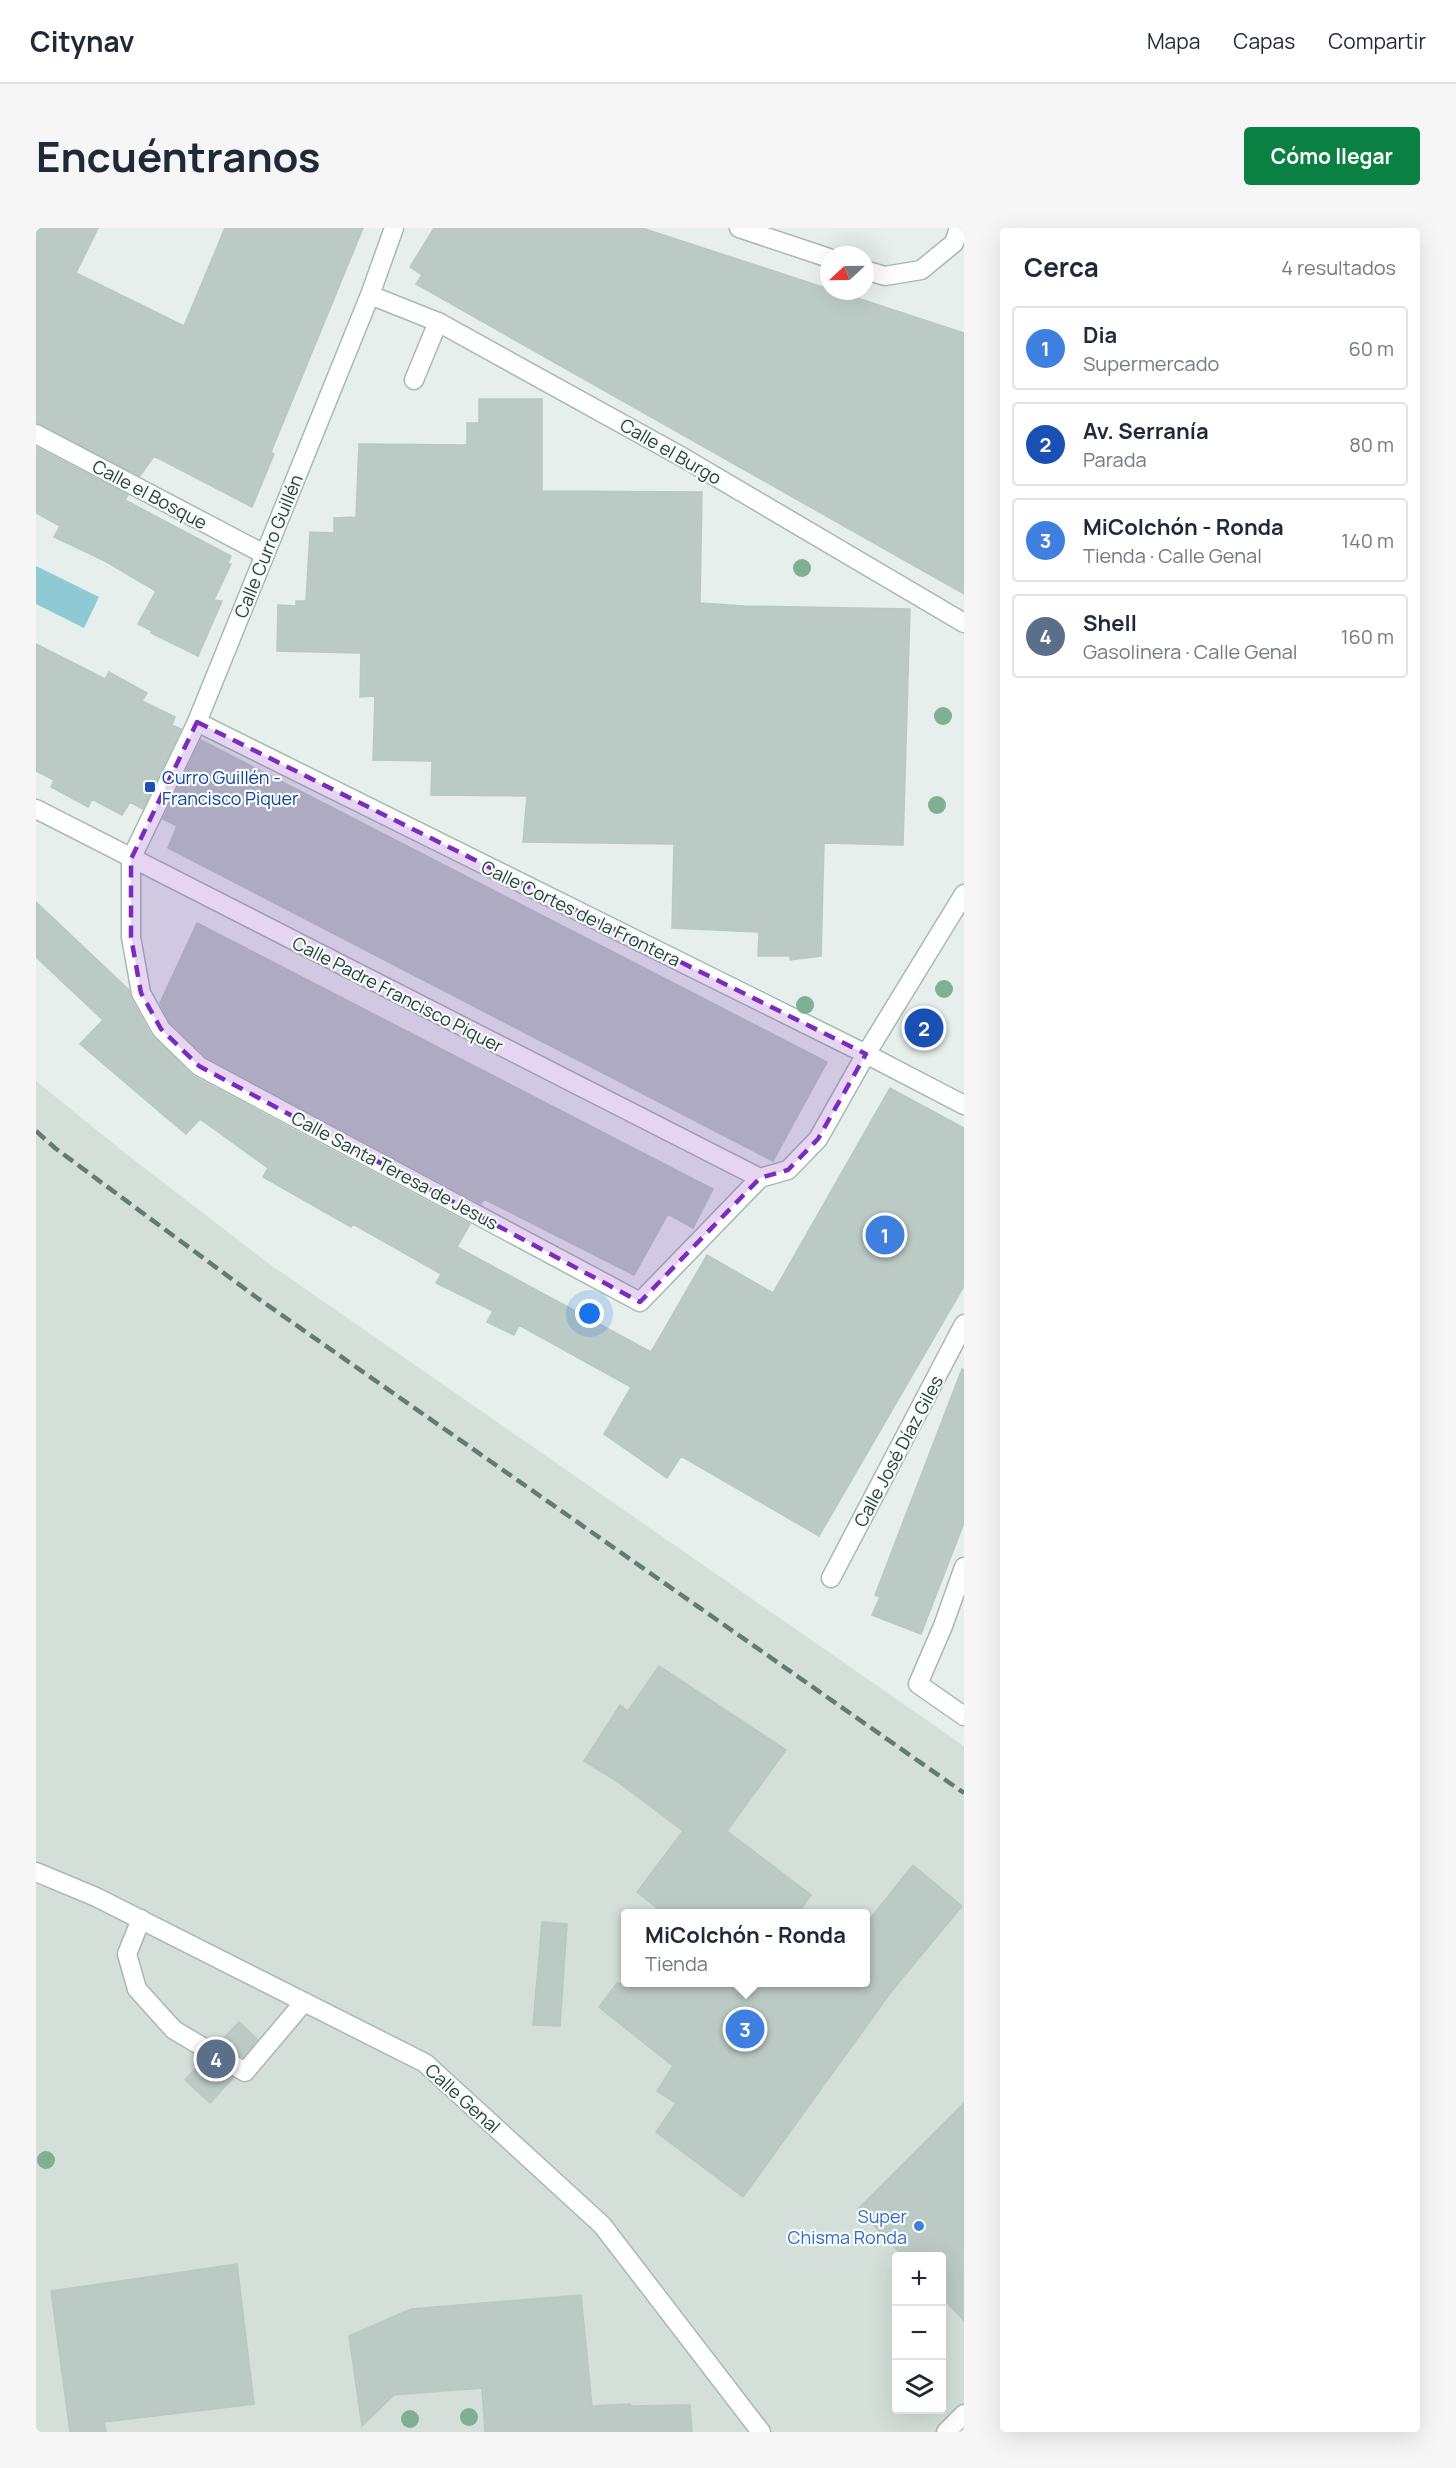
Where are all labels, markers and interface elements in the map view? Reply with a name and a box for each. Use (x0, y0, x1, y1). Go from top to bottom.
text: Citynav (30, 22, 134, 60)
text: Mapa (1147, 27, 1200, 55)
text: Capas (1233, 27, 1295, 55)
text: Compartir (1328, 27, 1426, 55)
text: Encuéntranos (36, 127, 321, 185)
button: Cómo llegar (1244, 127, 1420, 185)
north arrow (820, 246, 874, 300)
text: Cerca (1024, 249, 1099, 285)
text: 4 resultados (1281, 254, 1396, 281)
text: Dia (1083, 320, 1117, 350)
text: 1 (1041, 335, 1050, 362)
text: 60 m (1348, 335, 1394, 362)
text: Supermercado (1083, 350, 1219, 377)
street label: Calle el Burgo (616, 412, 726, 490)
text: Av. Serranía (1083, 416, 1209, 446)
text: 2 (1040, 431, 1051, 458)
text: 80 m (1349, 431, 1394, 458)
text: Parada (1083, 446, 1147, 473)
street label: Calle el Bosque (88, 454, 212, 534)
street label: Calle Curro Guillén (228, 471, 308, 621)
text: MiColchón - Ronda (1083, 512, 1284, 542)
text: 3 (1040, 527, 1051, 554)
text: 140 m (1341, 527, 1394, 554)
text: Tienda · Calle Genal (1083, 542, 1262, 569)
text: Shell (1083, 608, 1137, 638)
text: 4 (1039, 623, 1052, 650)
text: 160 m (1341, 623, 1394, 650)
text: Gasolinera · Calle Genal (1083, 638, 1297, 665)
place label: Curro Guillén - Francisco Piquer (162, 765, 299, 810)
marker: Curro Guillén - Francisco Piquer (143, 780, 157, 794)
street label: Calle Cortes de la Frontera (477, 854, 685, 972)
street label: Calle Padre Francisco Piquer (289, 930, 508, 1058)
pin: 2 (904, 1006, 944, 1050)
street label: Calle Santa Teresa de Jesus (287, 1105, 503, 1235)
pin: 1 (866, 1212, 904, 1258)
your location (575, 1299, 604, 1328)
street label: Calle José Díaz Giles (848, 1371, 948, 1531)
popup (621, 1909, 870, 1987)
text: MiColchón - Ronda (645, 1920, 846, 1950)
text: Tienda (645, 1950, 708, 1977)
pin: 3 (726, 2006, 764, 2052)
pin: 4 (196, 2036, 236, 2082)
street label: Calle Genal (420, 2058, 506, 2138)
place label: Super Chisma Ronda (788, 2204, 907, 2249)
marker: Super Chisma Ronda (912, 2219, 926, 2233)
map controls (892, 2252, 946, 2414)
button: + (892, 2252, 946, 2306)
button: − (892, 2306, 946, 2360)
button: layers (892, 2360, 946, 2414)

